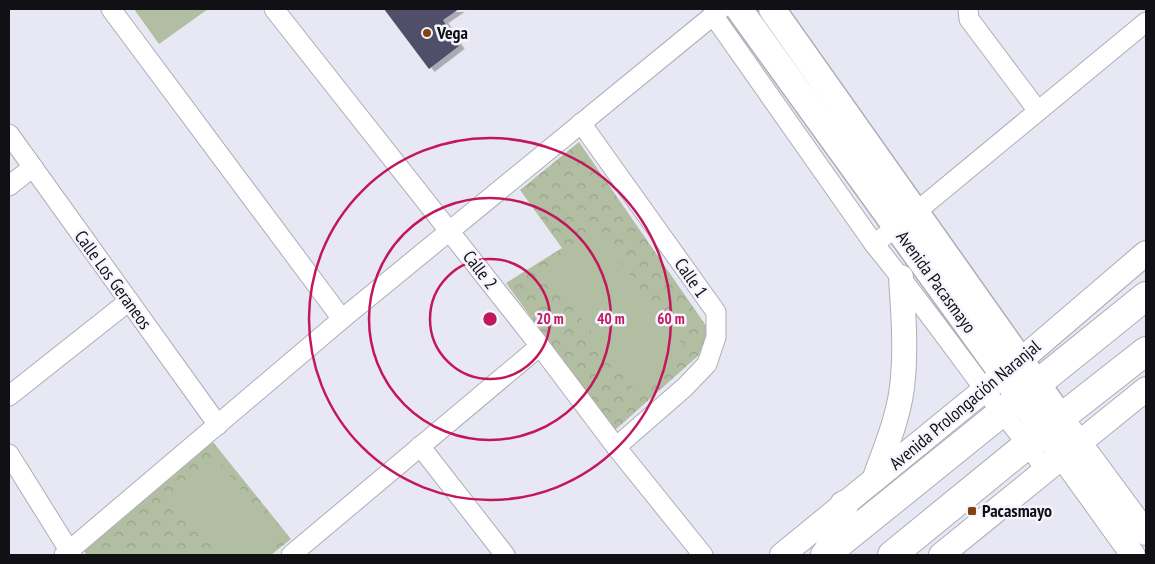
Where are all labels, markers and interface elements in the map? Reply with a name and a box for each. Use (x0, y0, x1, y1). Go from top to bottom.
place label: Vega (436, 21, 468, 44)
marker: Vega (421, 27, 433, 39)
street label: Calle Los Geraneos (70, 226, 157, 334)
street label: Avenida Pacasmayo (892, 226, 981, 338)
street label: Calle 2 (458, 246, 503, 294)
street label: Calle 1 (670, 254, 713, 302)
text: 20 m (536, 309, 564, 328)
text: 40 m (597, 309, 625, 328)
text: 60 m (657, 309, 685, 328)
centre of rings (481, 310, 499, 328)
street label: Avenida Prolongación Naranjal (884, 334, 1046, 475)
place label: Pacasmayo (982, 499, 1052, 522)
marker: Pacasmayo (966, 505, 978, 517)

